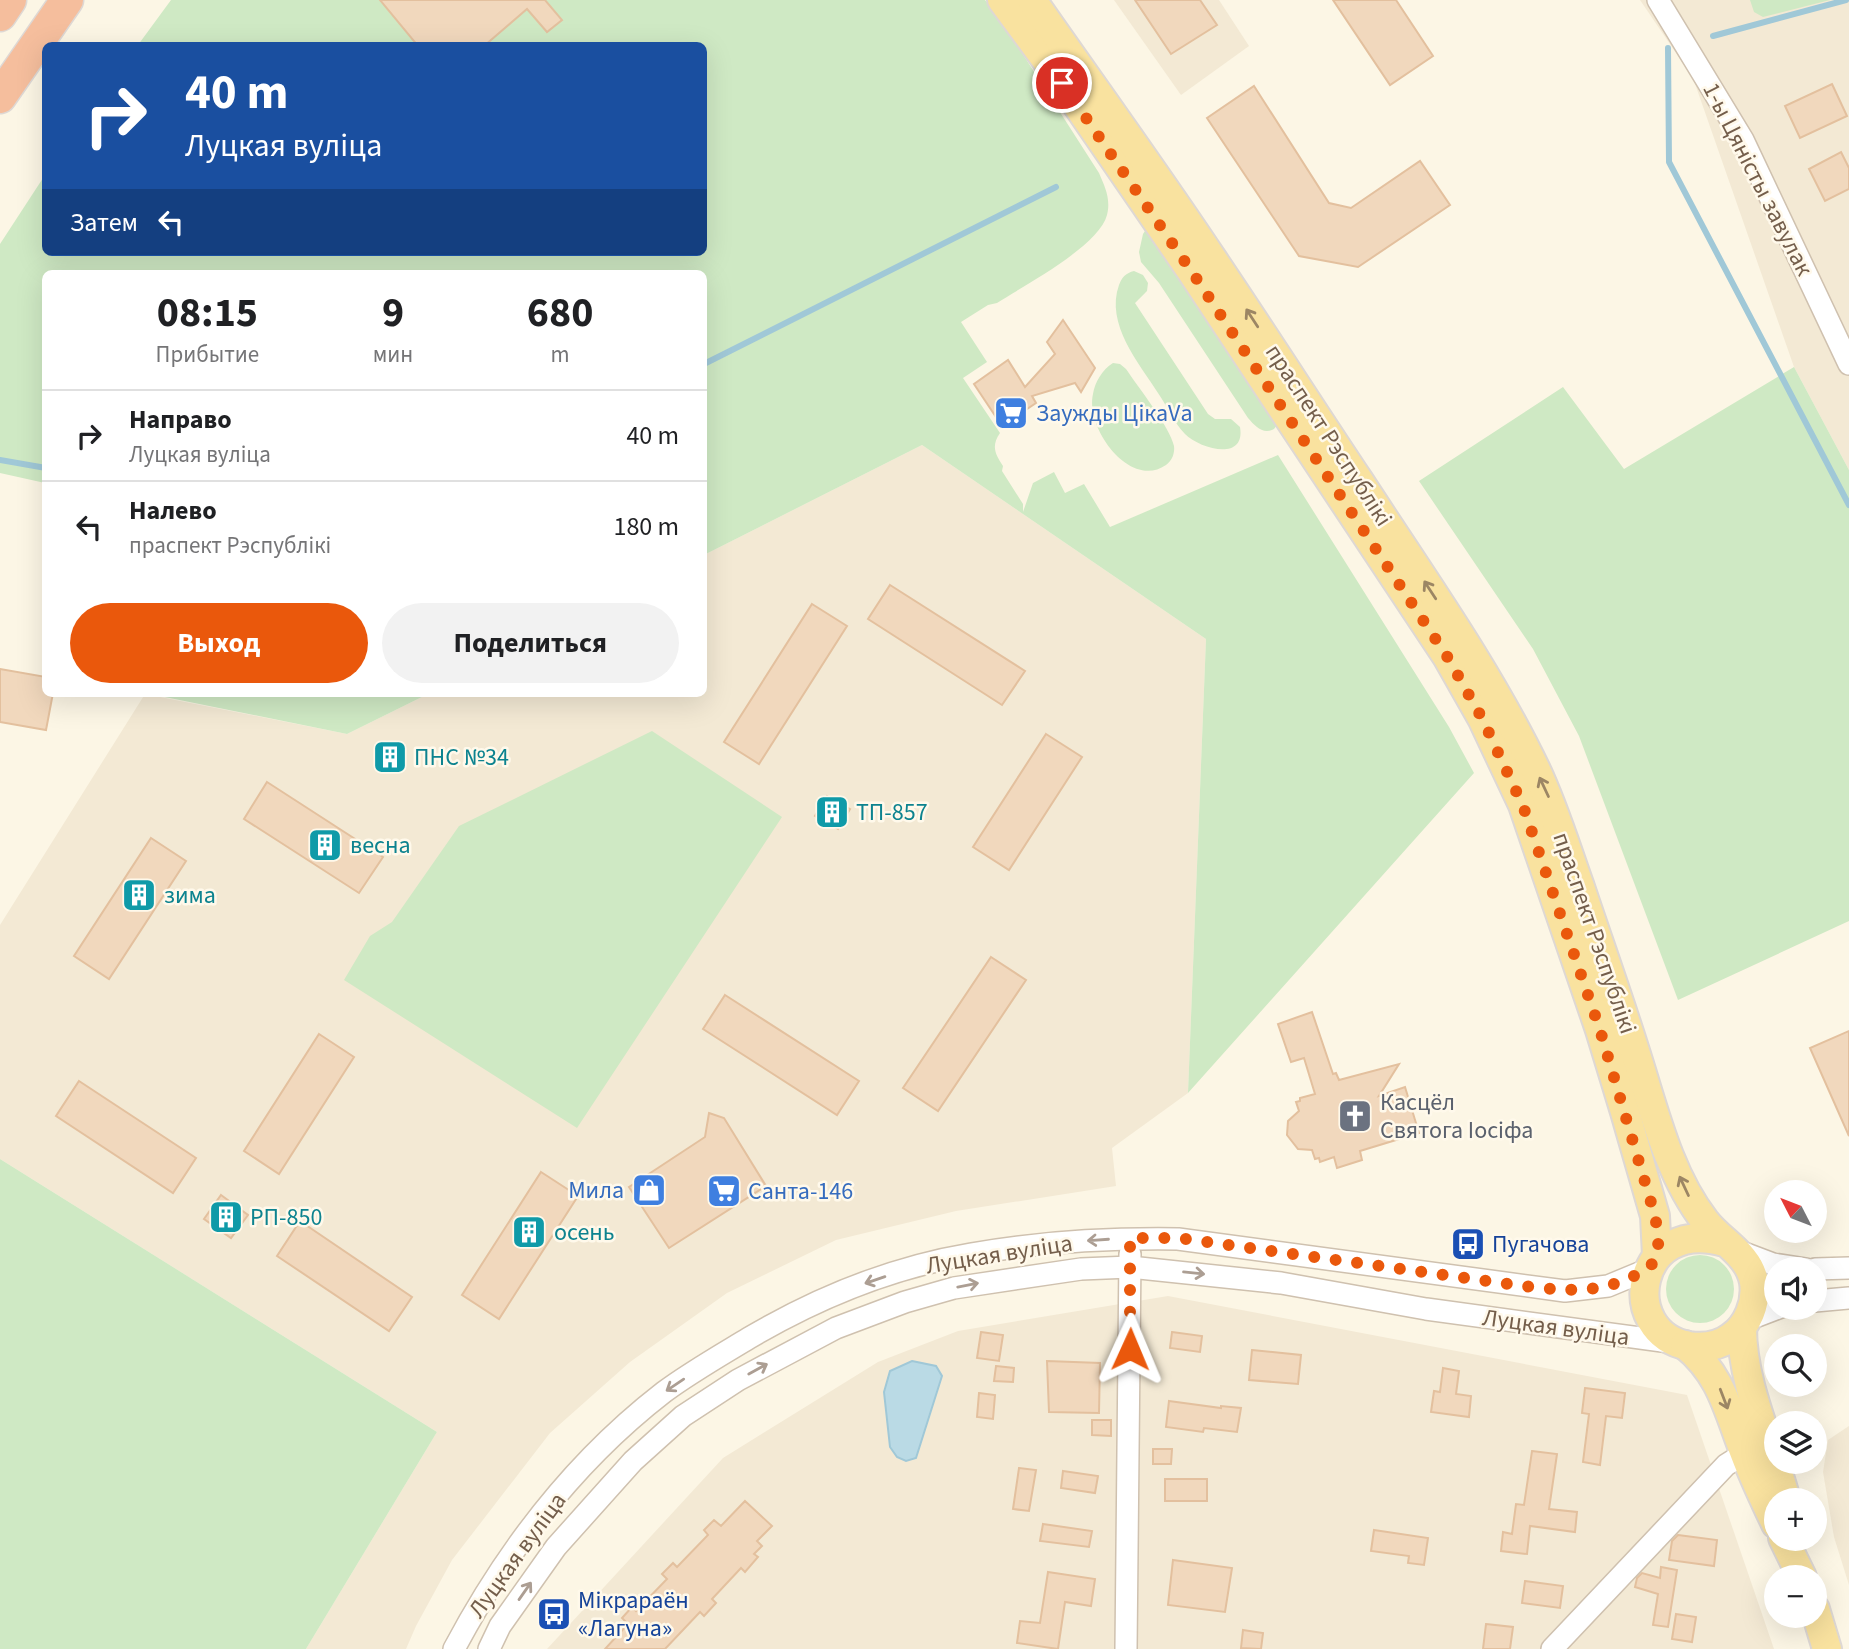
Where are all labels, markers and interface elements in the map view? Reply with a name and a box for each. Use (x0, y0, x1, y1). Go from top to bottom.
pin (1032, 53, 1092, 113)
text: 40 m (185, 58, 289, 128)
icon: arrive (1043, 64, 1081, 102)
icon: right (70, 70, 161, 161)
street label: 1-ы Цяністы завулак (1694, 76, 1822, 282)
text: Луцкая вуліца (185, 123, 382, 169)
icon: left (152, 203, 190, 241)
text: Затем (70, 204, 138, 241)
text: 08:15 (157, 283, 258, 343)
text: 9 (382, 283, 404, 343)
text: 680 (527, 283, 593, 343)
one-way arrow (1244, 309, 1259, 328)
street label: праспект Рэспублікі (1256, 337, 1401, 533)
text: Прибытие (156, 338, 259, 371)
text: мин (373, 338, 413, 371)
text: m (551, 338, 570, 371)
supermarket icon: Заужды ЦікаVа (992, 394, 1030, 432)
place label: Заужды ЦікаVа (1036, 396, 1193, 431)
text: Направо (129, 401, 232, 438)
icon: right (70, 417, 108, 455)
text: 40 m (626, 417, 679, 454)
text: Луцкая вуліца (129, 438, 271, 471)
text: Налево (129, 492, 217, 529)
icon: left (70, 508, 108, 546)
text: 180 m (613, 508, 679, 545)
text: праспект Рэспублікі (129, 529, 331, 562)
one-way arrow (1423, 581, 1437, 601)
button: Выход (70, 603, 368, 683)
button: Поделиться (382, 603, 679, 683)
building icon: ПНС №34 (371, 738, 409, 776)
place label: ПНС №34 (414, 740, 509, 775)
one-way arrow (1537, 777, 1550, 798)
building icon: ТП-857 (813, 793, 851, 831)
place label: ТП-857 (856, 795, 928, 830)
building icon: весна (306, 826, 344, 864)
place label: весна (350, 828, 411, 863)
street label: праспект Рэспублікі (1544, 828, 1645, 1039)
building icon: зима (120, 876, 158, 914)
place label: зима (164, 878, 216, 913)
place label: Касцёл Святога Іосіфа (1380, 1085, 1533, 1148)
church icon: Касцёл Святога Іосіфа (1336, 1097, 1374, 1135)
shop icon: Мила (630, 1171, 668, 1209)
supermarket icon: Санта-146 (705, 1172, 743, 1210)
place label: Мила (568, 1173, 624, 1208)
place label: Санта-146 (748, 1174, 853, 1209)
one-way arrow (1677, 1176, 1690, 1198)
north arrow (1764, 1180, 1827, 1242)
map controls (1764, 1180, 1827, 1628)
building icon: РП-850 (207, 1198, 245, 1236)
place label: РП-850 (250, 1200, 322, 1235)
building icon: осень (510, 1213, 548, 1251)
place label: осень (554, 1215, 615, 1250)
bus stop icon: Пугачова (1449, 1225, 1487, 1263)
street label: Луцкая вуліца (923, 1226, 1075, 1283)
place label: Пугачова (1492, 1227, 1589, 1262)
one-way arrow (1088, 1234, 1110, 1247)
button: sound (1764, 1257, 1827, 1320)
one-way arrow (1183, 1266, 1205, 1279)
one-way arrow (865, 1275, 887, 1287)
one-way arrow (956, 1278, 979, 1291)
street label: Луцкая вуліца (1480, 1300, 1632, 1355)
position arrow (1093, 1312, 1167, 1386)
button: search (1764, 1334, 1827, 1397)
one-way arrow (747, 1362, 768, 1375)
one-way arrow (666, 1378, 685, 1393)
one-way arrow (1719, 1388, 1732, 1410)
button: layers (1764, 1411, 1827, 1474)
street label: Луцкая вуліца (460, 1485, 575, 1625)
button: + (1764, 1488, 1827, 1551)
button: − (1764, 1565, 1827, 1628)
one-way arrow (518, 1582, 532, 1601)
place label: Мікрараён «Лагуна» (578, 1583, 689, 1646)
bus stop icon: Мікрараён «Лагуна» (535, 1595, 573, 1633)

